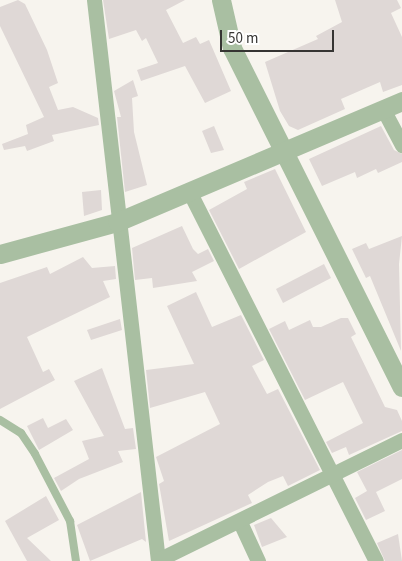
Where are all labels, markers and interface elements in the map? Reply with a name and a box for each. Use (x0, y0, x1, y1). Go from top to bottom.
scale bar (222, 20, 336, 52)
text: 50 m (228, 28, 258, 49)

